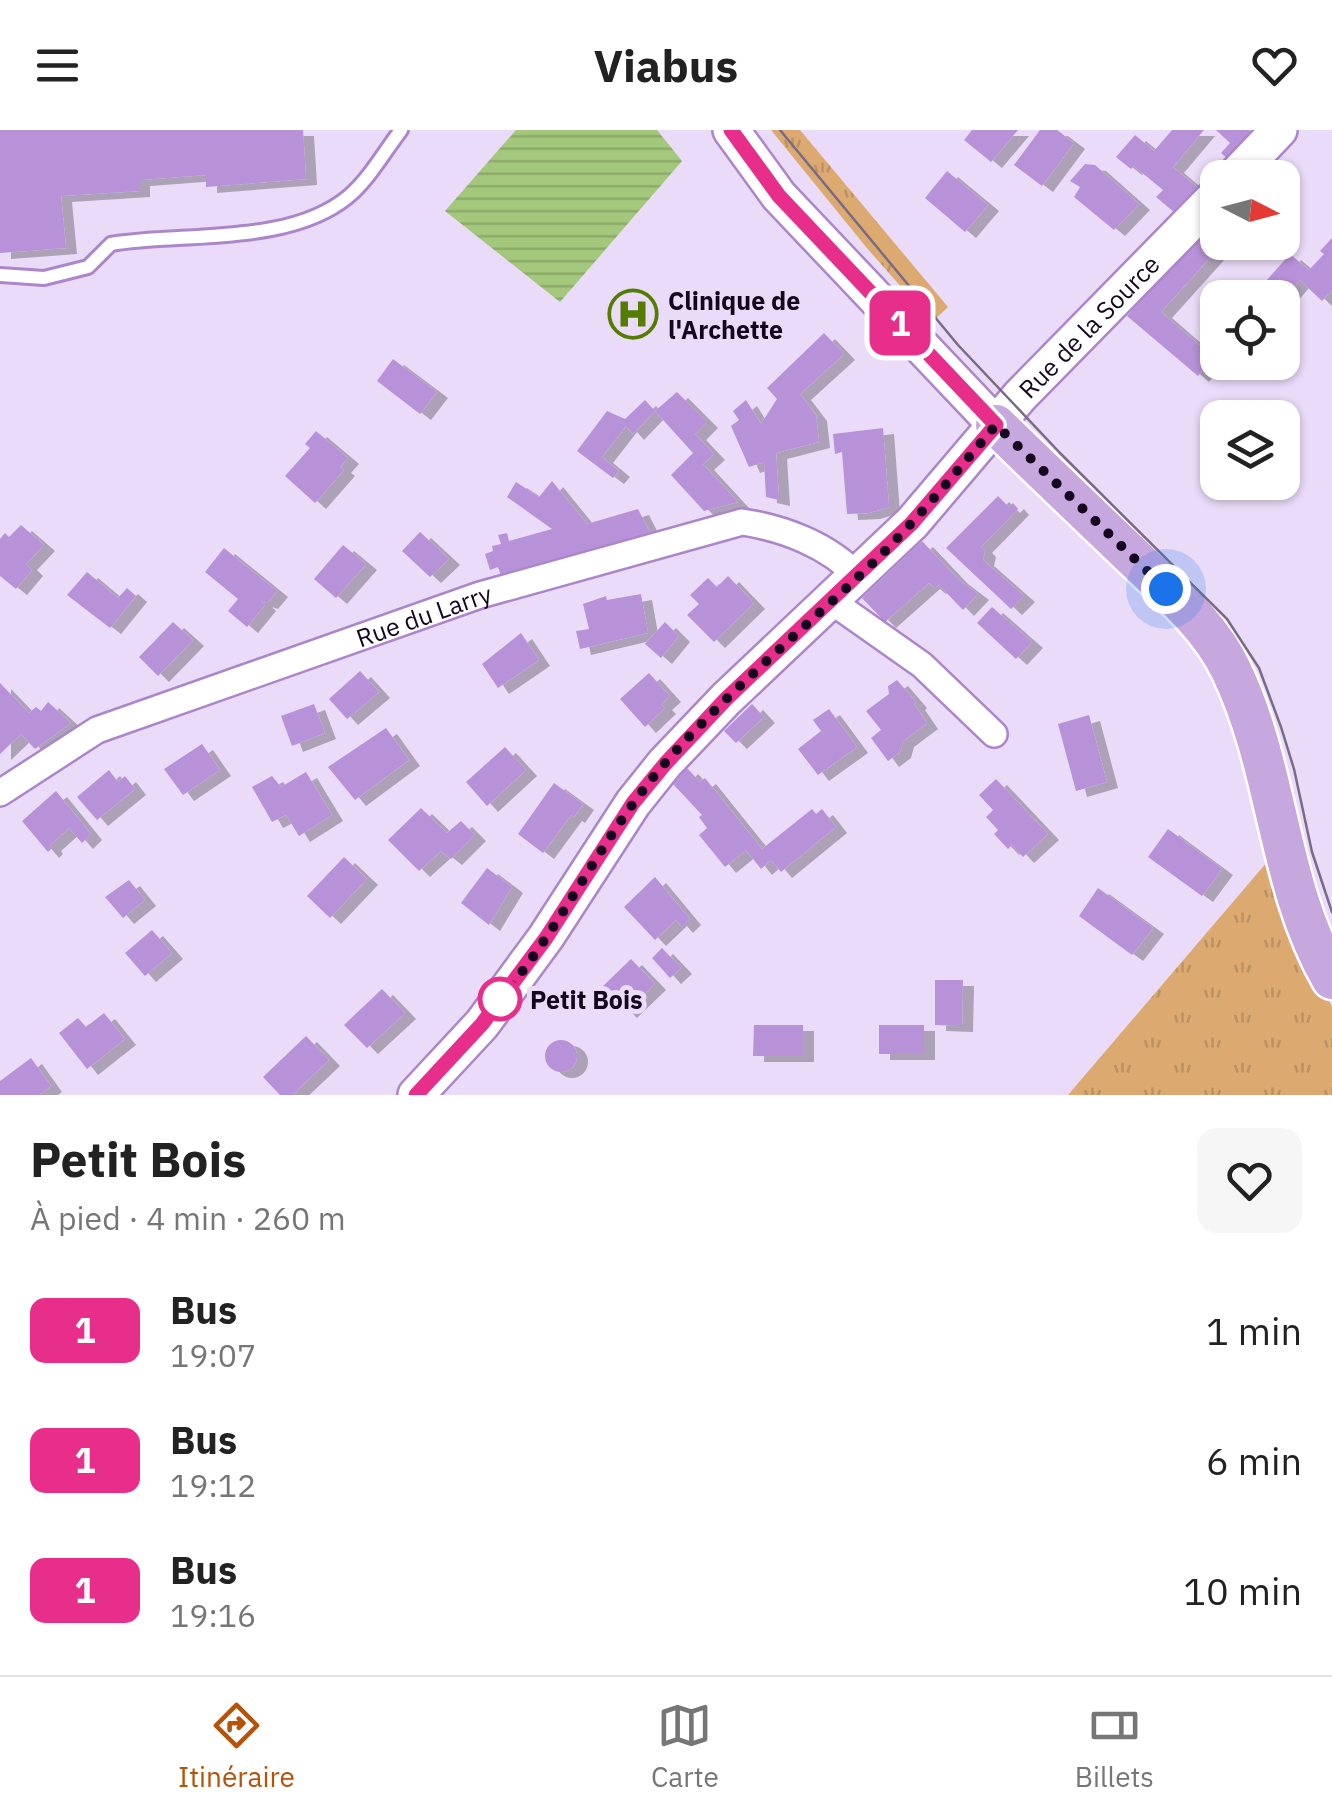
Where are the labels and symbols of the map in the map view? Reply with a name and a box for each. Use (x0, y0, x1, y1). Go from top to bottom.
north arrow (1200, 160, 1300, 260)
street label: Rue de la Source (1011, 247, 1166, 405)
place label: Clinique de l'Archette (668, 284, 800, 346)
hospital icon: Clinique de l'Archette (607, 288, 659, 340)
line badge: 1 (868, 290, 932, 356)
your location (1141, 564, 1191, 614)
street label: Rue du Larry (351, 576, 495, 654)
marker: Petit Bois (479, 978, 521, 1020)
place label: Petit Bois (530, 983, 643, 1016)

